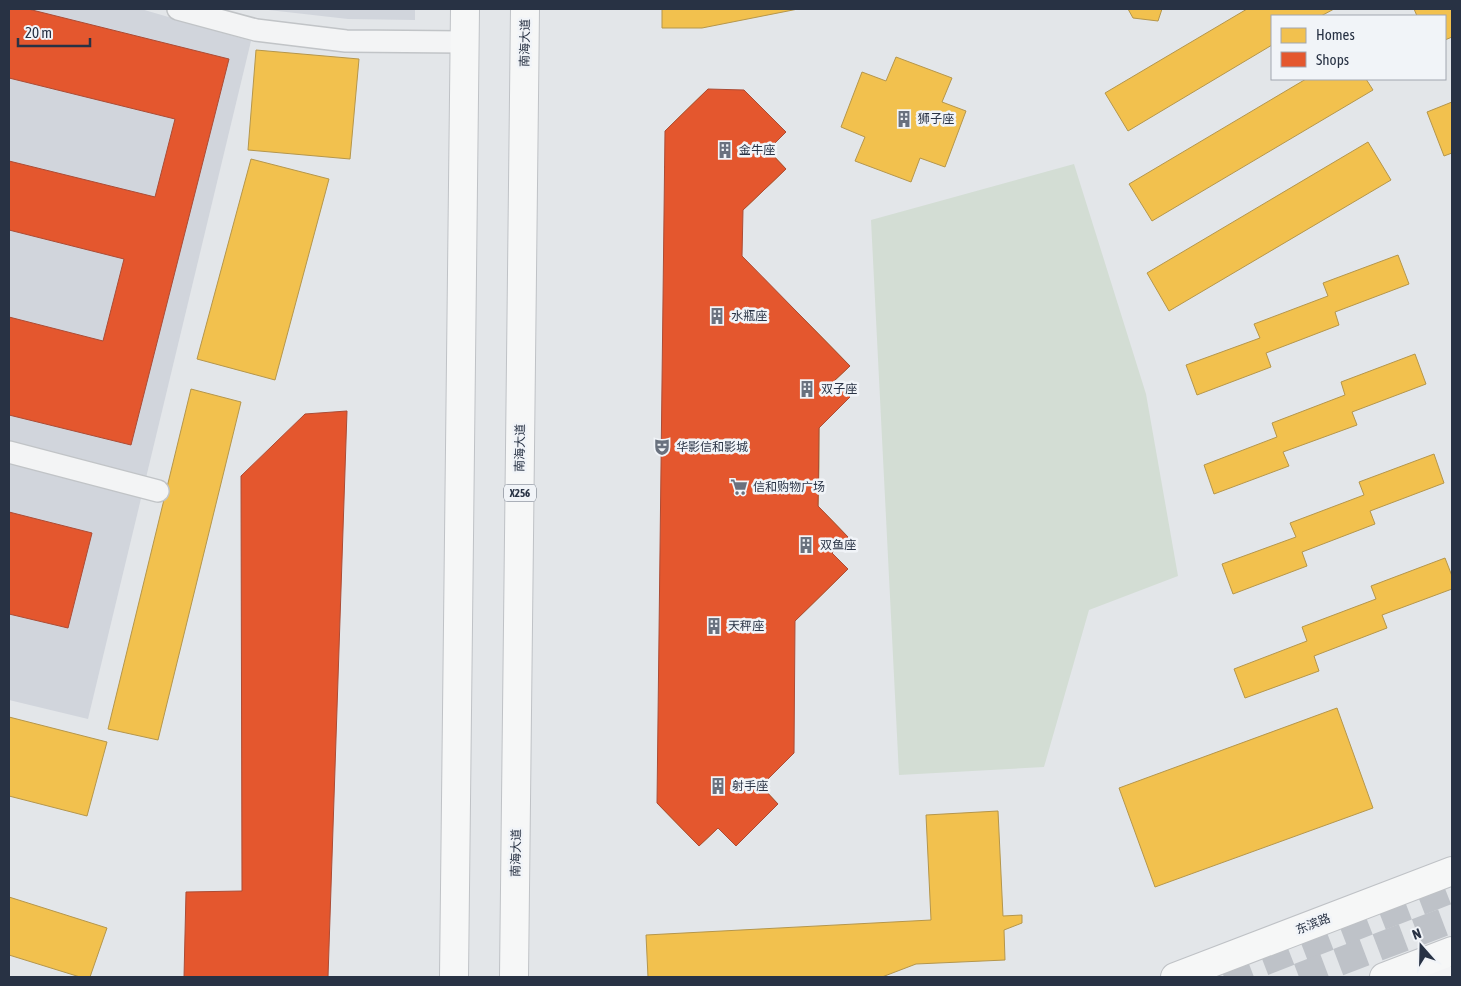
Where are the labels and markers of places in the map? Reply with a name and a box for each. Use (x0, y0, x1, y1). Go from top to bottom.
building icon: 狮子座 (894, 109, 914, 129)
place label: 狮子座 (918, 112, 954, 126)
building icon: 金牛座 (715, 140, 735, 160)
place label: 金牛座 (739, 143, 775, 157)
building icon: 水瓶座 (707, 306, 727, 326)
place label: 水瓶座 (731, 309, 767, 323)
building icon: 双子座 (797, 379, 817, 399)
place label: 双子座 (821, 382, 857, 396)
theatre icon: 华影信和影城 (652, 437, 672, 457)
place label: 华影信和影城 (676, 440, 748, 454)
supermarket icon: 信和购物广场 (729, 477, 749, 497)
place label: 信和购物广场 (753, 480, 825, 494)
building icon: 双鱼座 (796, 535, 816, 555)
place label: 双鱼座 (820, 538, 856, 552)
building icon: 天秤座 (704, 616, 724, 636)
place label: 天秤座 (728, 619, 764, 633)
building icon: 射手座 (708, 776, 728, 796)
place label: 射手座 (732, 779, 768, 793)

